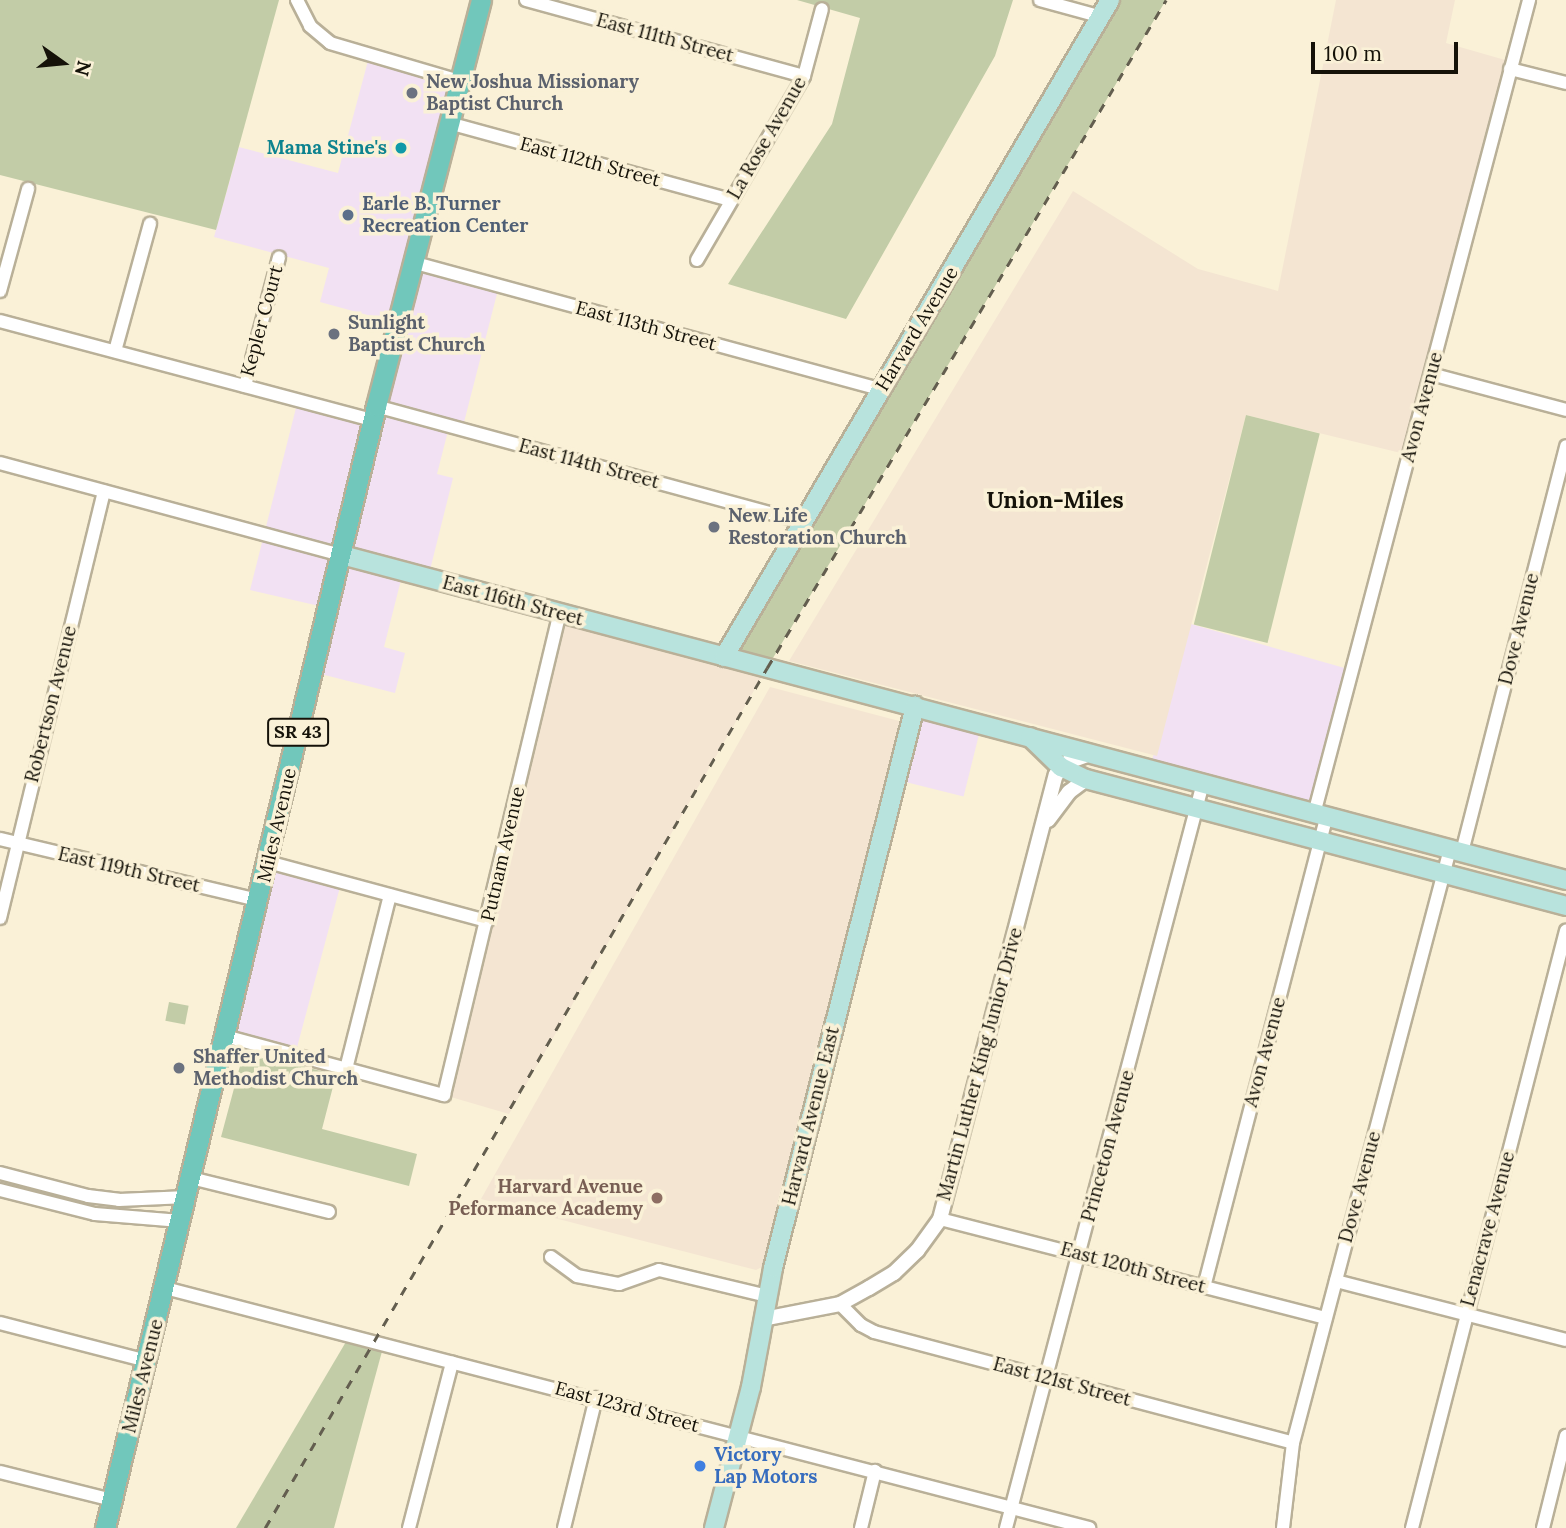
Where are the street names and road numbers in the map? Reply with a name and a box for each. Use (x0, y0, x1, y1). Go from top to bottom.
street label: East 111th Street (594, 9, 736, 67)
street label: La Rose Avenue (723, 73, 811, 203)
street label: East 112th Street (517, 132, 663, 192)
street label: Kepler Court (236, 263, 288, 379)
street label: Harvard Avenue (871, 263, 963, 395)
street label: East 113th Street (573, 296, 719, 356)
street label: Avon Avenue (1396, 349, 1448, 465)
street label: East 114th Street (516, 434, 662, 494)
street label: East 116th Street (440, 571, 586, 631)
street label: Dove Avenue (1494, 571, 1544, 687)
street label: Robertson Avenue (20, 623, 82, 785)
road number: SR 43 (266, 718, 330, 746)
street label: Miles Avenue (253, 766, 301, 884)
street label: Putnam Avenue (476, 784, 530, 924)
street label: East 119th Street (56, 843, 202, 897)
street label: Martin Luther King Junior Drive (933, 925, 1027, 1203)
street label: Avon Avenue (1239, 994, 1291, 1110)
street label: Harvard Avenue East (778, 1024, 844, 1208)
street label: Princeton Avenue (1077, 1068, 1139, 1224)
street label: Dove Avenue (1334, 1129, 1386, 1245)
street label: Lenacrave Avenue (1456, 1149, 1520, 1309)
street label: East 120th Street (1058, 1238, 1208, 1298)
street label: Miles Avenue (118, 1317, 168, 1435)
street label: East 121st Street (991, 1353, 1133, 1411)
street label: East 123rd Street (552, 1377, 702, 1437)

